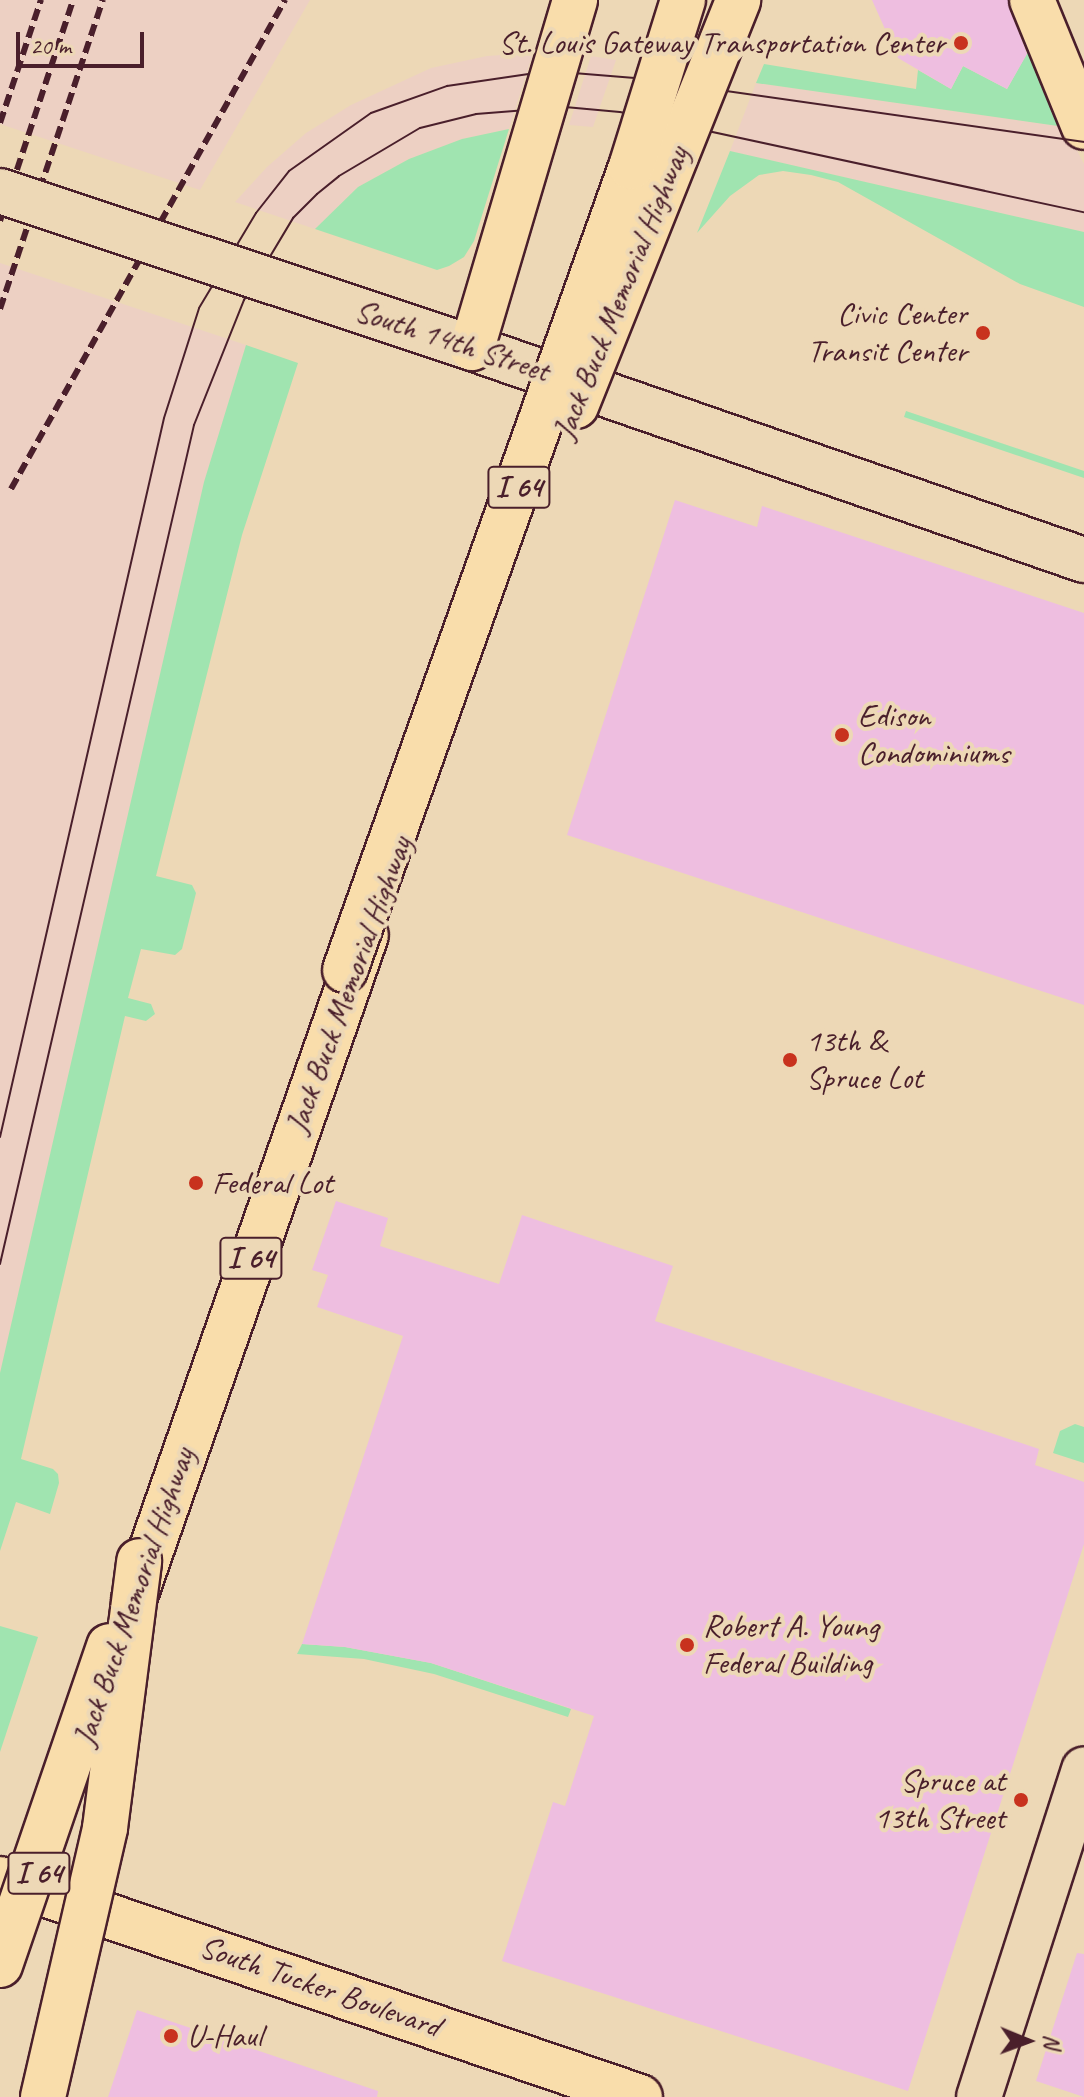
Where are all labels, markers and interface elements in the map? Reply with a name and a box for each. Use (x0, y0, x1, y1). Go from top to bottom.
scale bar (20, 16, 148, 66)
place label: St. Louis Gateway Transportation Center (500, 24, 945, 62)
text: 20 m (30, 31, 71, 61)
marker: St. Louis Gateway Transportation Center (952, 34, 970, 52)
street label: Jack Buck Memorial Highway (545, 141, 697, 445)
street label: South 14th Street (350, 291, 554, 391)
place label: Civic Center Transit Center (808, 296, 967, 371)
marker: Civic Center Transit Center (974, 324, 992, 342)
road number: I 64 (487, 461, 551, 513)
place label: Edison Condominiums (858, 698, 1009, 773)
marker: Edison Condominiums (833, 726, 851, 744)
street label: Jack Buck Memorial Highway (278, 832, 420, 1138)
place label: 13th & Spruce Lot (806, 1023, 923, 1098)
marker: 13th & Spruce Lot (781, 1051, 799, 1069)
place label: Federal Lot (212, 1164, 333, 1202)
marker: Federal Lot (187, 1174, 205, 1192)
road number: I 64 (219, 1232, 283, 1284)
street label: Jack Buck Memorial Highway (65, 1444, 203, 1750)
place label: Robert A. Young Federal Building (703, 1608, 879, 1683)
marker: Robert A. Young Federal Building (678, 1636, 696, 1654)
place label: Spruce at 13th Street (874, 1763, 1005, 1838)
marker: Spruce at 13th Street (1012, 1791, 1030, 1809)
road number: I 64 (7, 1847, 71, 1899)
street label: South Tucker Boulevard (195, 1928, 445, 2046)
north arrow (988, 2001, 1068, 2081)
place label: U-Haul (187, 2017, 262, 2055)
marker: U-Haul (162, 2027, 180, 2045)
text: N (1038, 2034, 1066, 2048)

